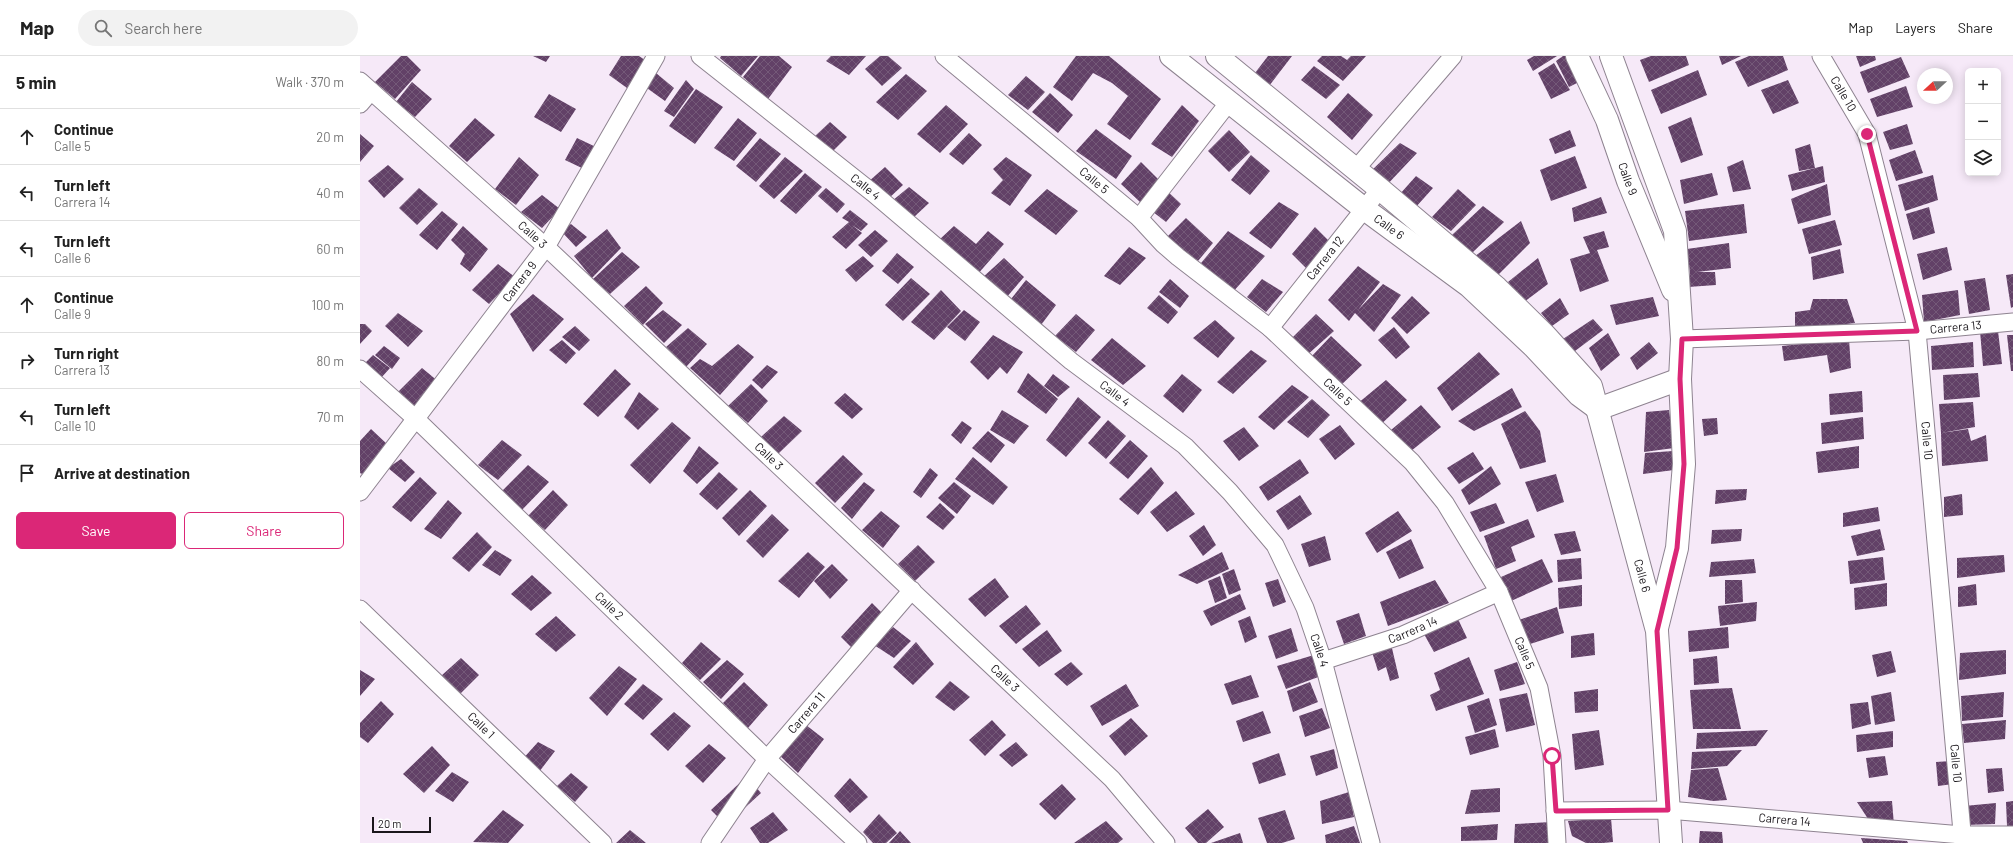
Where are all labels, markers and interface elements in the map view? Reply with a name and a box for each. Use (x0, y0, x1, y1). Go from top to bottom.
search box (78, 10, 358, 46)
text: Map (20, 16, 54, 39)
icon: search (92, 17, 114, 39)
text: Search here (124, 19, 202, 37)
text: Map (1848, 19, 1873, 36)
text: Layers (1895, 19, 1936, 36)
text: Share (1958, 19, 1993, 36)
north arrow (1917, 68, 1953, 104)
map controls (1965, 68, 2001, 176)
button: + (1965, 68, 2001, 104)
text: 5 min (16, 72, 56, 92)
street label: Calle 10 (1828, 73, 1860, 114)
text: Walk · 370 m (276, 74, 344, 90)
button: − (1965, 104, 2001, 140)
text: Continue (54, 120, 114, 138)
route end (1858, 125, 1876, 143)
icon: ahead (16, 126, 38, 148)
text: 20 m (316, 129, 344, 145)
text: Calle 5 (54, 138, 91, 154)
button: layers (1965, 140, 2001, 176)
street label: Calle 9 (1616, 160, 1641, 197)
street label: Calle 5 (1077, 164, 1112, 196)
street label: Calle 4 (848, 170, 884, 202)
text: Turn left (54, 176, 110, 194)
icon: left (16, 182, 38, 204)
text: 40 m (316, 185, 344, 201)
text: Carrera 14 (54, 194, 110, 210)
street label: Calle 6 (1372, 211, 1407, 242)
street label: Calle 3 (516, 218, 550, 251)
text: Turn left (54, 232, 110, 250)
street label: Carrera 12 (1303, 233, 1346, 282)
icon: left (16, 238, 38, 260)
text: 60 m (317, 241, 344, 257)
text: Calle 6 (54, 250, 91, 266)
street label: Carrera 9 (499, 258, 539, 304)
text: Continue (54, 288, 114, 306)
icon: ahead (16, 294, 38, 316)
text: 100 m (311, 297, 344, 313)
text: Calle 9 (54, 306, 91, 322)
street label: Carrera 13 (1929, 317, 1982, 336)
text: Turn right (54, 344, 119, 362)
icon: right (16, 350, 38, 372)
text: 80 m (317, 353, 344, 369)
text: Carrera 13 (54, 362, 110, 378)
street label: Calle 5 (1321, 374, 1355, 408)
street label: Calle 4 (1097, 377, 1133, 409)
text: Turn left (54, 400, 110, 418)
icon: left (16, 406, 38, 428)
text: 70 m (317, 409, 344, 425)
text: Calle 10 (54, 418, 96, 434)
street label: Calle 10 (1919, 421, 1937, 461)
street label: Calle 3 (752, 439, 787, 472)
icon: arrive (16, 462, 38, 484)
text: Arrive at destination (54, 464, 190, 482)
button: Save (16, 512, 176, 549)
button: Share (184, 512, 344, 549)
street label: Calle 6 (1632, 557, 1654, 594)
street label: Calle 2 (593, 588, 627, 622)
street label: Carrera 14 (1386, 613, 1439, 645)
street label: Calle 4 (1308, 632, 1332, 668)
street label: Calle 5 (1512, 634, 1538, 671)
street label: Calle 3 (988, 661, 1023, 694)
street label: Carrera 11 (784, 689, 827, 736)
street label: Calle 1 (465, 709, 498, 741)
street label: Calle 10 (1948, 743, 1966, 783)
route start (1543, 747, 1561, 765)
street label: Carrera 14 (1758, 810, 1811, 828)
scale bar (372, 815, 431, 834)
text: 20 m (378, 817, 401, 830)

